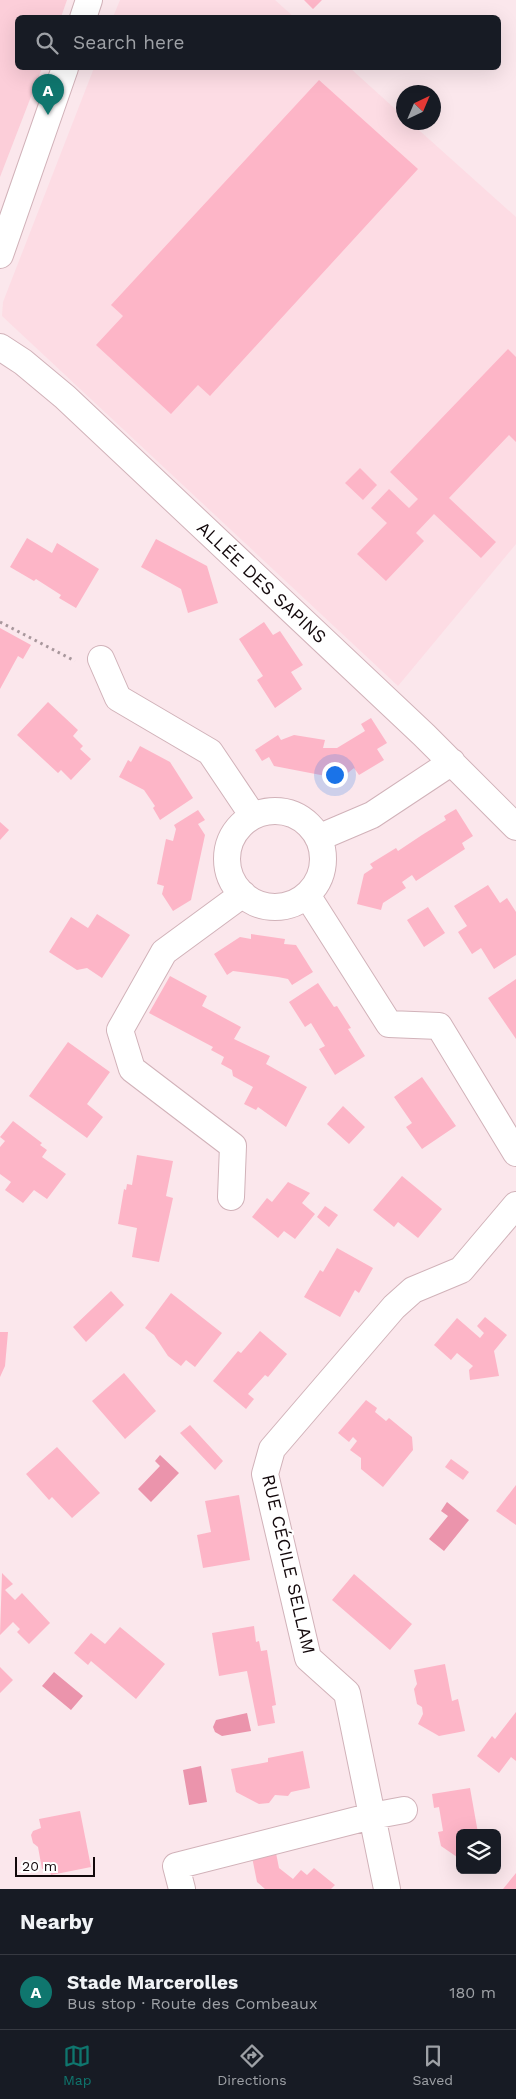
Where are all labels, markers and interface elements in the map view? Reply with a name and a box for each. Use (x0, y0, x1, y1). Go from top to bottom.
search box (15, 15, 501, 70)
icon: search (33, 29, 61, 57)
text: Search here (73, 31, 184, 54)
pin: A (32, 74, 64, 115)
north arrow (396, 85, 441, 130)
street label: ALLÉE DES SAPINS (193, 517, 331, 647)
your location (322, 762, 348, 788)
street label: RUE CÉCILE SELLAM (258, 1472, 320, 1656)
map controls (456, 1829, 501, 1874)
button: layers (456, 1829, 501, 1874)
scale bar (15, 1854, 95, 1877)
text: 20 m (22, 1858, 57, 1874)
text: Nearby (20, 1909, 93, 1934)
text: Stade Marcerolles (67, 1971, 238, 1994)
text: A (31, 1983, 41, 2002)
text: 180 m (449, 1983, 496, 2002)
text: Bus stop · Route des Combeaux (67, 1994, 317, 2013)
tab: Map (63, 2042, 92, 2088)
tab: Directions (217, 2042, 287, 2088)
tab: Saved (412, 2042, 453, 2088)

